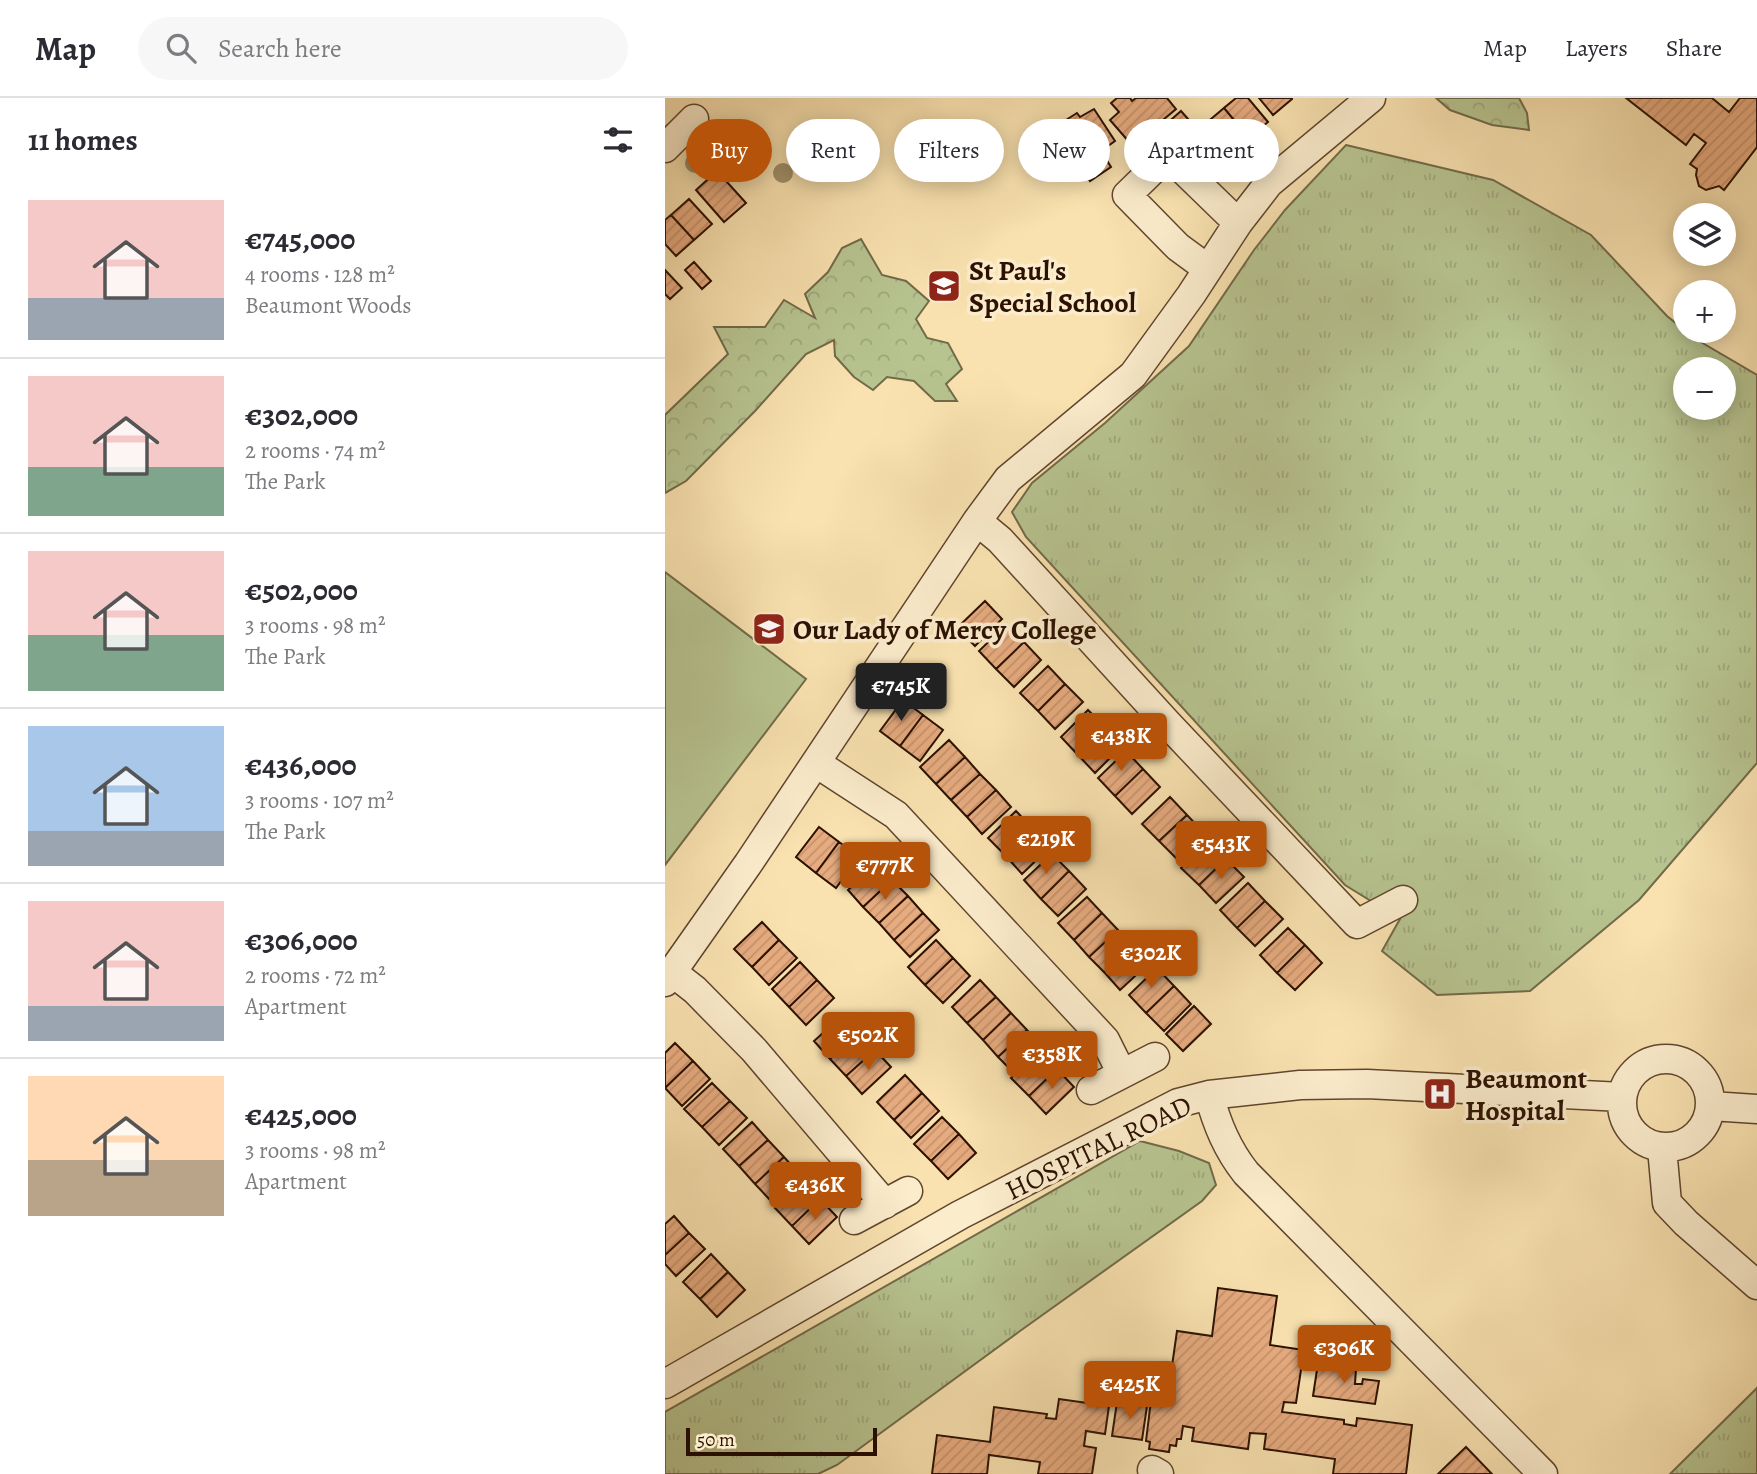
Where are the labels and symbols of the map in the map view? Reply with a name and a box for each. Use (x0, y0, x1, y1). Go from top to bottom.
place label: St Paul's Special School (969, 252, 1137, 322)
school or university icon: St Paul's Special School (925, 267, 963, 305)
school or university icon: Our Lady of Mercy College (750, 610, 788, 648)
place label: Our Lady of Mercy College (793, 611, 1097, 649)
pin: €745K (852, 664, 950, 723)
pin: €438K (1072, 714, 1170, 773)
pin: €219K (997, 816, 1095, 876)
pin: €543K (1172, 822, 1270, 881)
pin: €777K (836, 842, 934, 902)
pin: €302K (1102, 930, 1200, 990)
pin: €502K (819, 1012, 917, 1072)
pin: €358K (1003, 1032, 1101, 1091)
place label: Beaumont Hospital (1465, 1060, 1587, 1130)
hospital icon: Beaumont Hospital (1421, 1075, 1459, 1113)
street label: HOSPITAL ROAD (999, 1086, 1198, 1209)
pin: €436K (766, 1162, 864, 1222)
pin: €306K (1295, 1326, 1393, 1385)
pin: €425K (1081, 1362, 1179, 1421)
scale bar (686, 1425, 877, 1457)

